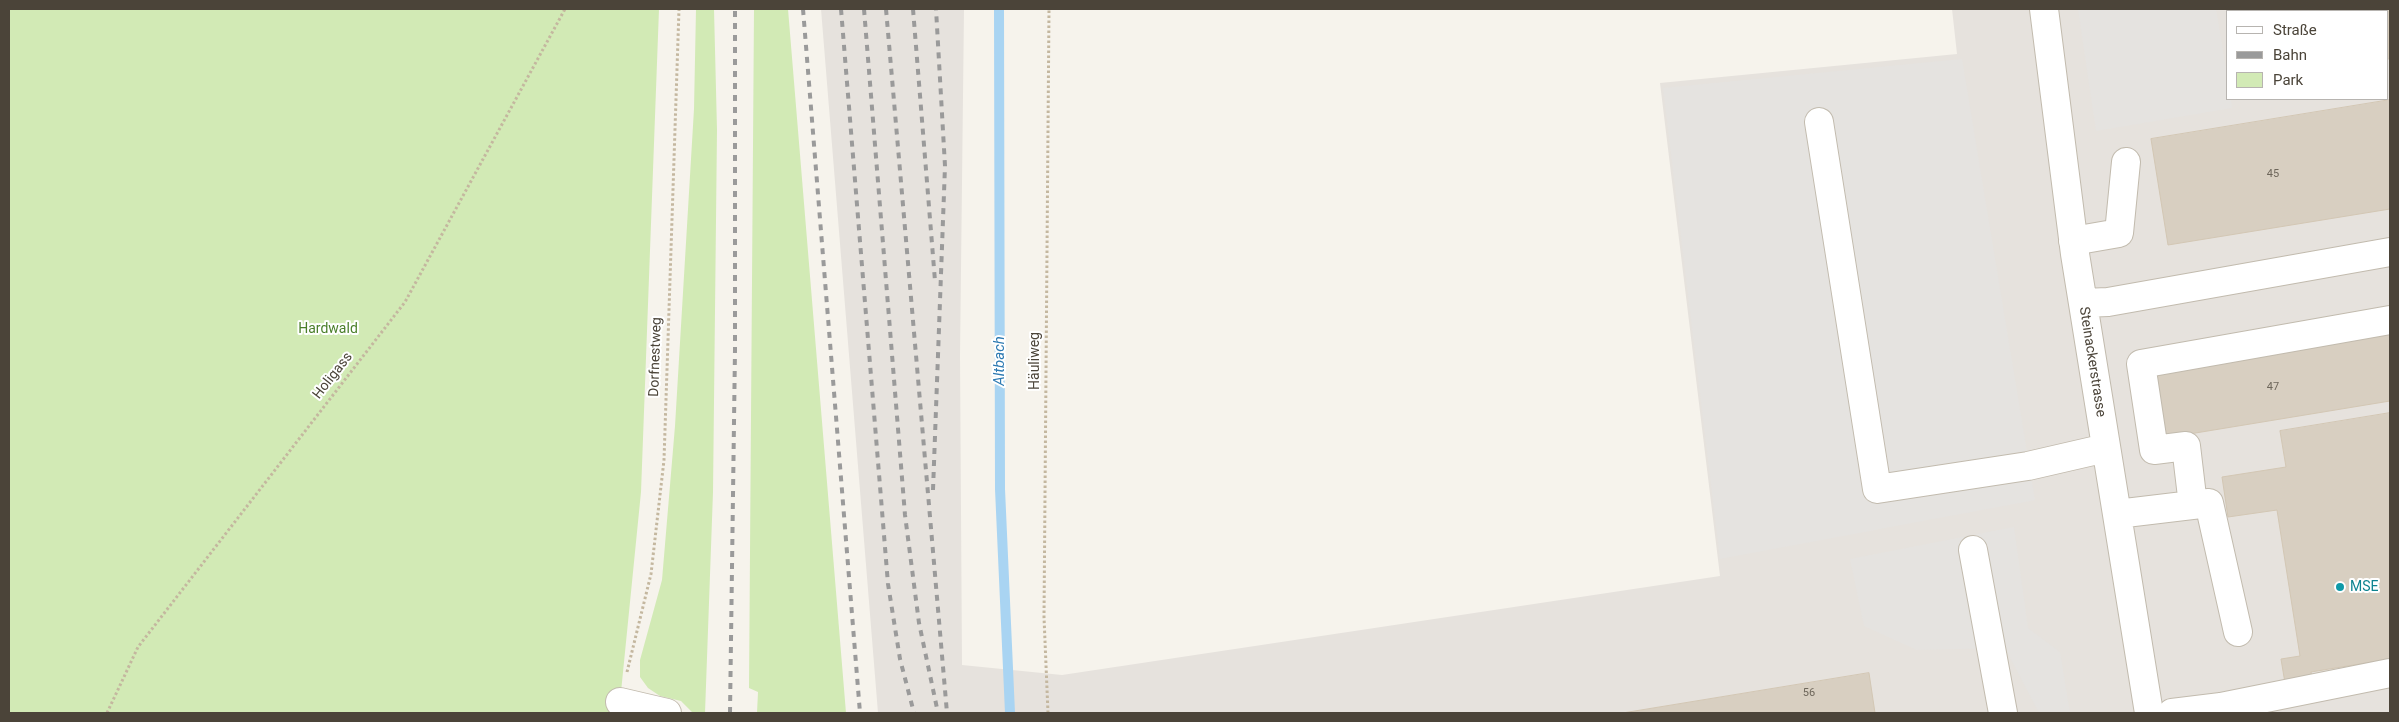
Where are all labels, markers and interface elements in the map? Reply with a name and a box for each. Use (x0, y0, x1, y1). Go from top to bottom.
legend (2226, 10, 2389, 100)
text: Straße (2273, 21, 2317, 39)
text: Bahn (2273, 46, 2307, 64)
text: Park (2273, 71, 2303, 89)
house number: 45 (2267, 167, 2279, 181)
street label: Steinackerstrasse (2075, 306, 2109, 418)
street label: Dorfnestweg (646, 317, 666, 397)
park label: Hardwald (298, 321, 358, 337)
street label: Häuliweg (1027, 332, 1043, 390)
water label: Altbach (991, 336, 1009, 386)
street label: Holigass (310, 349, 356, 403)
house number: 47 (2267, 380, 2279, 394)
place label: MSE (2350, 579, 2378, 595)
marker: MSE (2334, 581, 2346, 593)
house number: 56 (1803, 686, 1815, 700)

